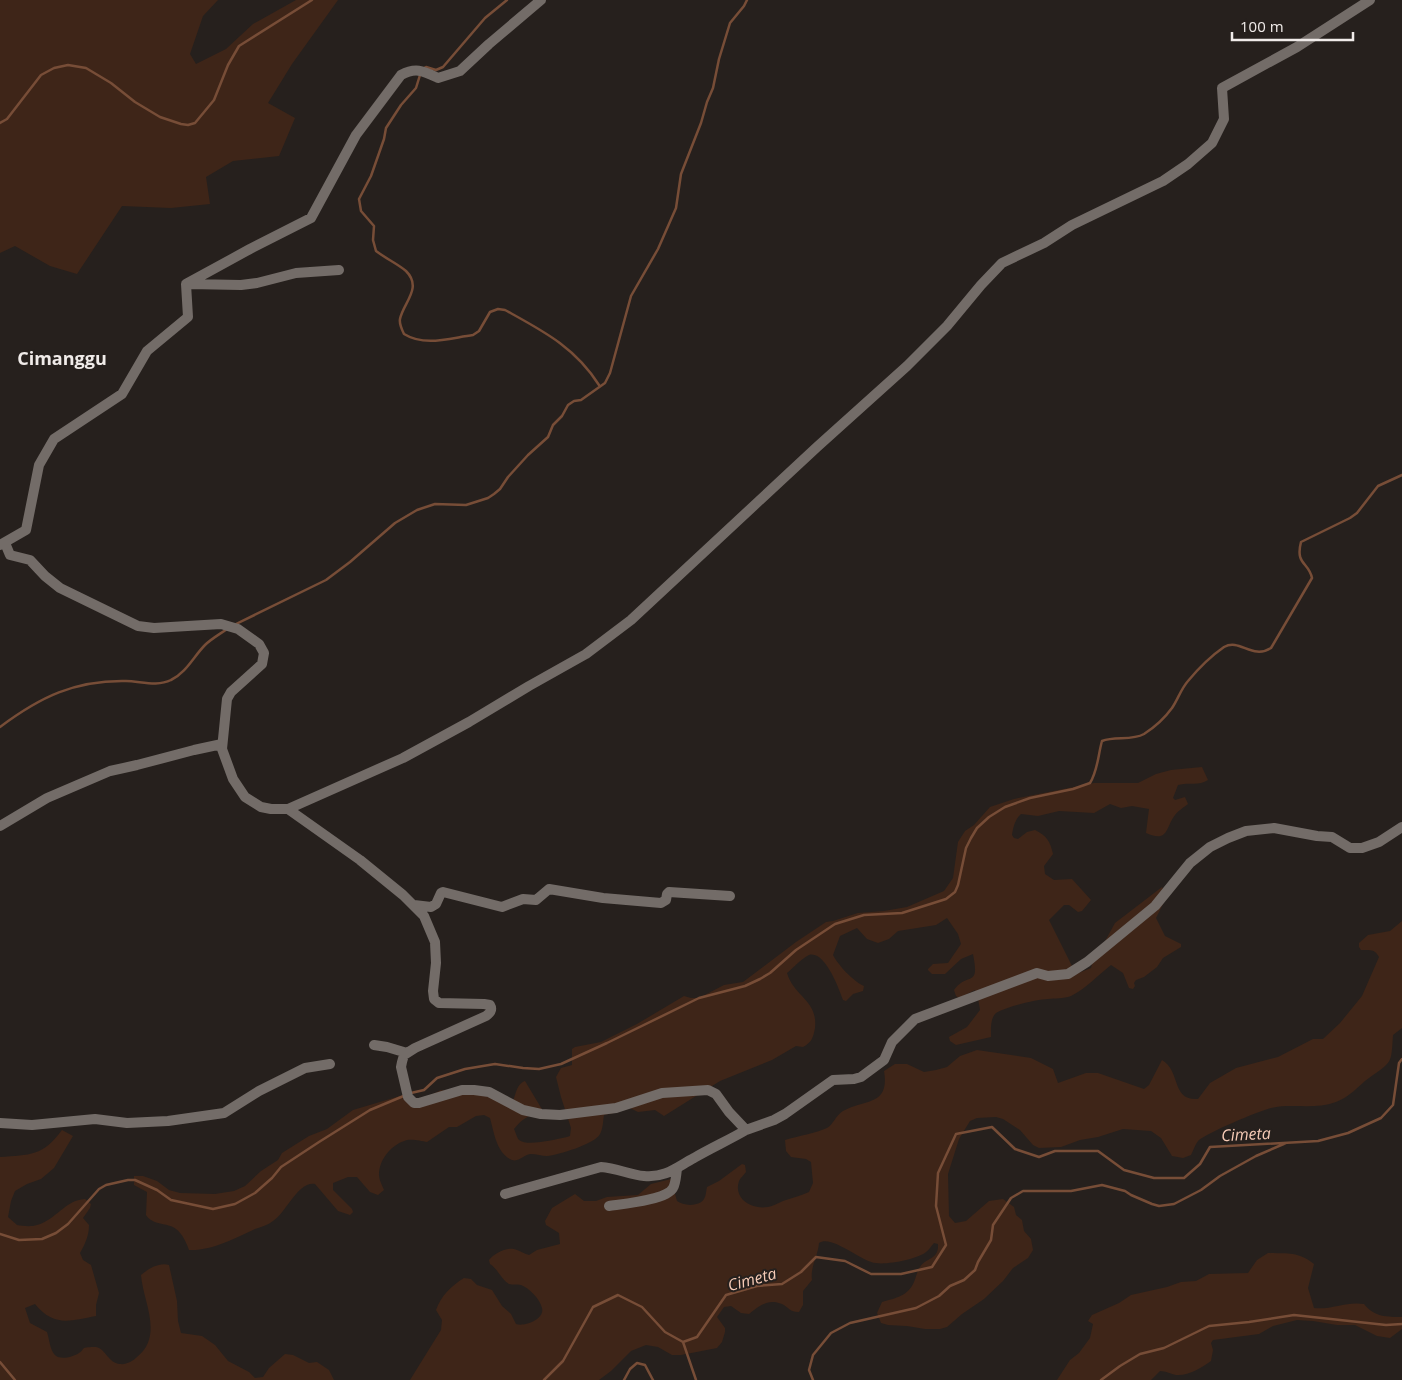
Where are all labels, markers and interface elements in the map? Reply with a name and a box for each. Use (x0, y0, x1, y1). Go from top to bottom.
scale bar (1232, 10, 1353, 42)
text: 100 m (1240, 16, 1284, 36)
district label: Cimanggu (17, 346, 107, 370)
water label: Cimeta (1221, 1122, 1271, 1146)
water label: Cimeta (725, 1262, 779, 1296)

